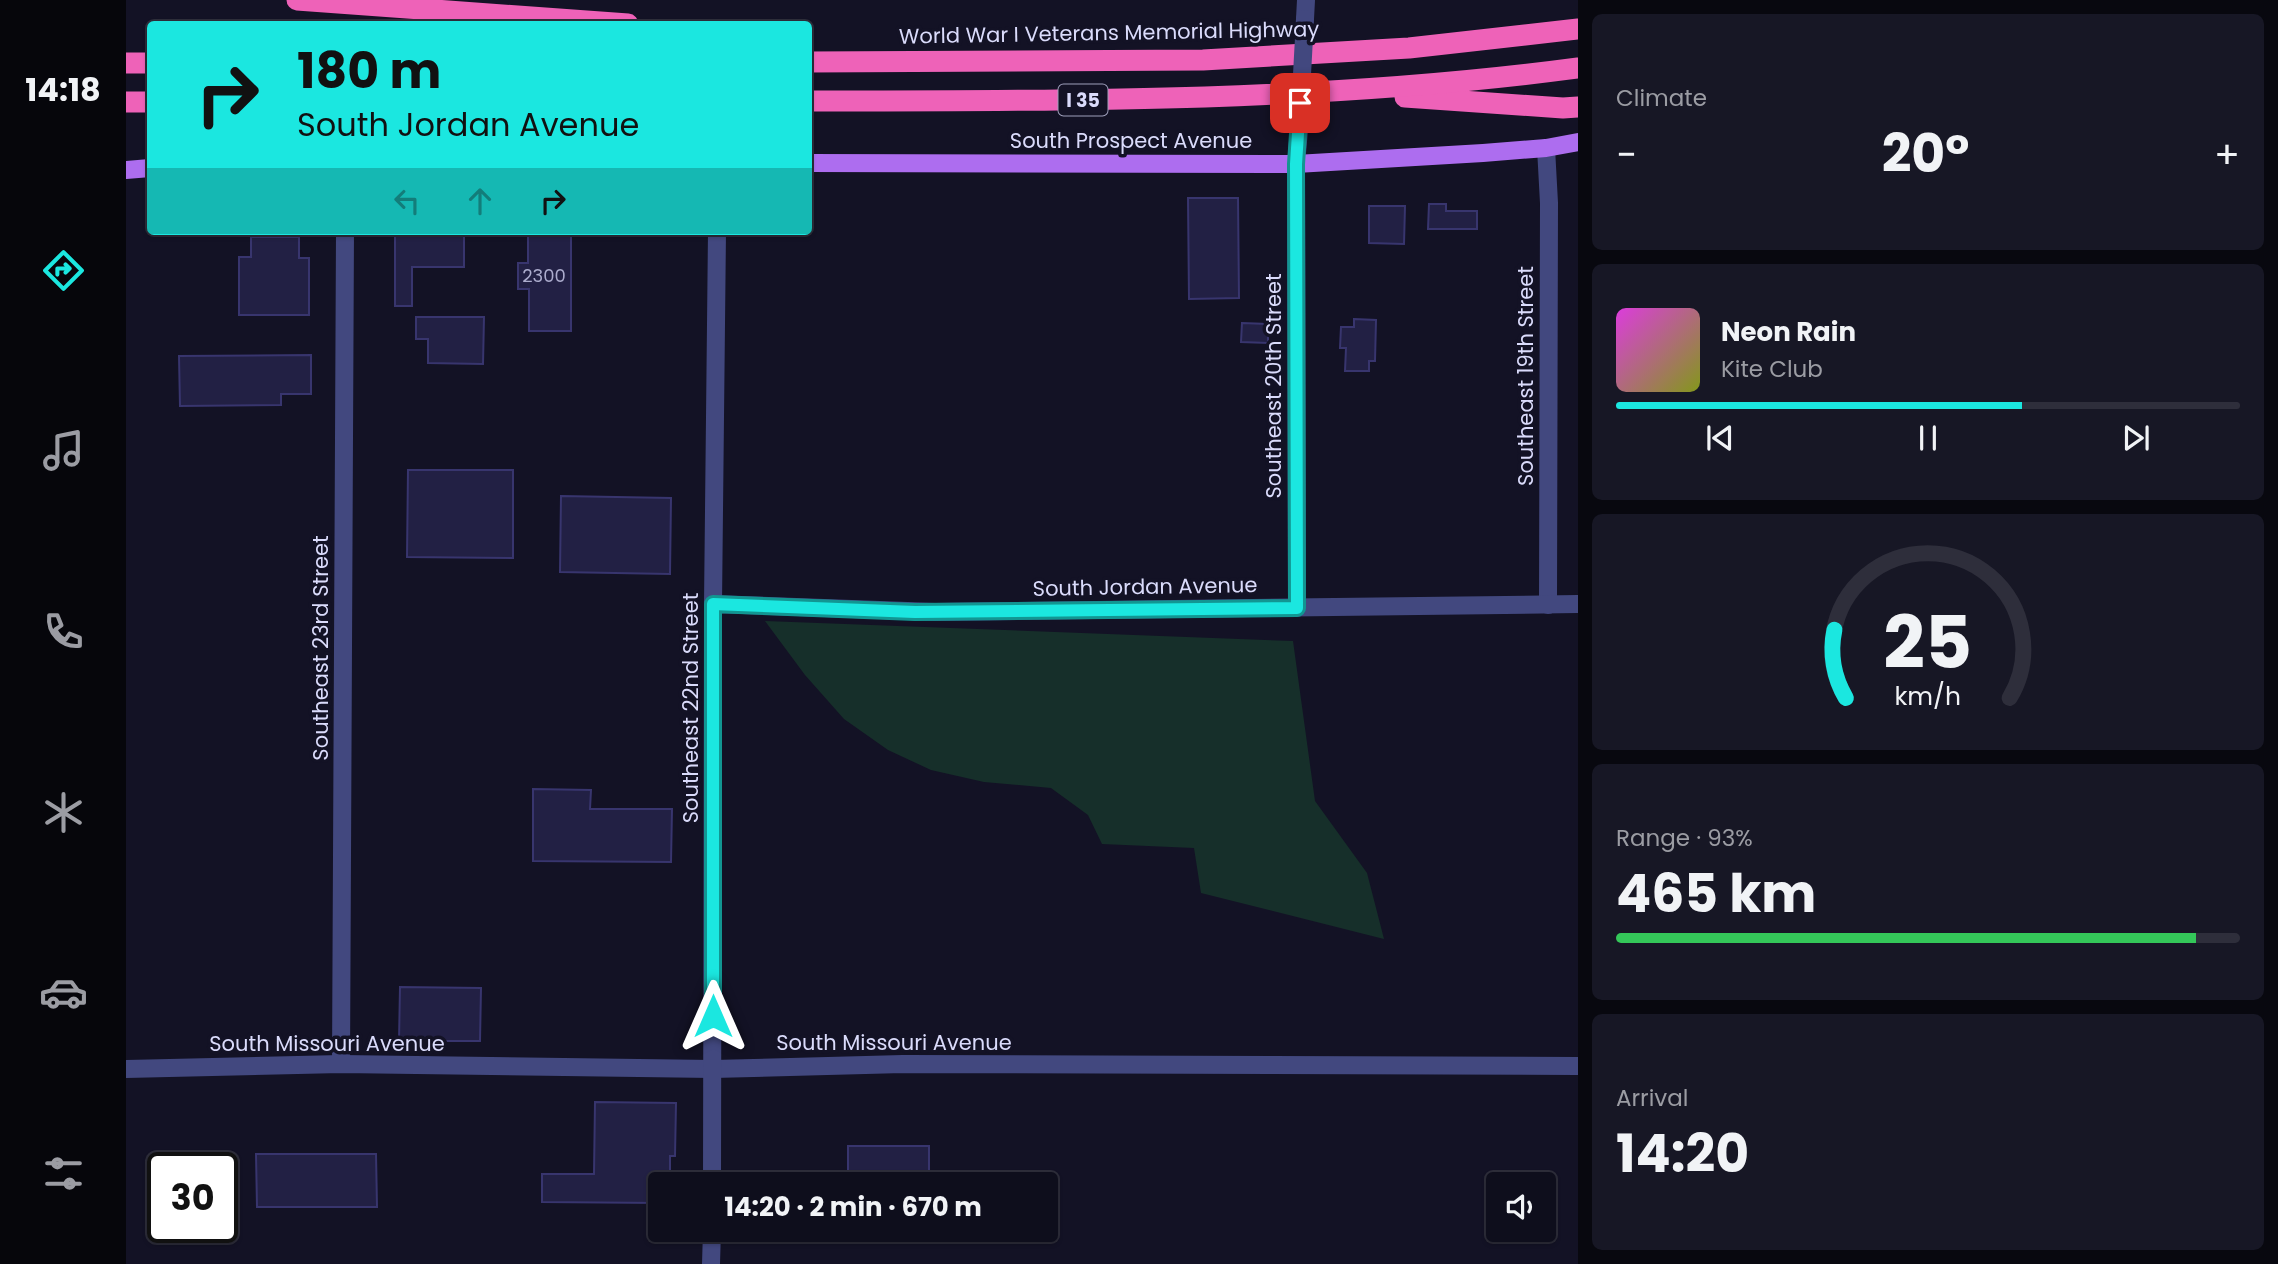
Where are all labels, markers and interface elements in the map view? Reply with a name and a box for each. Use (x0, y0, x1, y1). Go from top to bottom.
street label: World War I Veterans Memorial Highway (899, 14, 1320, 51)
text: 180 m (297, 37, 441, 105)
icon: right (182, 49, 273, 140)
text: 14:18 (25, 67, 101, 112)
pin (1270, 73, 1330, 133)
text: Climate (1616, 82, 1707, 114)
icon: arrive (1281, 84, 1319, 122)
road number: I 35 (1058, 85, 1108, 116)
text: South Jordan Avenue (297, 102, 639, 147)
text: 20° (1882, 117, 1969, 190)
street label: South Prospect Avenue (1010, 126, 1252, 155)
text: − (1616, 128, 1637, 181)
text: + (2214, 128, 2240, 181)
icon: left (388, 182, 426, 220)
icon: ahead (461, 182, 499, 220)
icon: right (534, 182, 572, 220)
icon: directions (39, 246, 88, 295)
house number: 2300 (522, 263, 566, 288)
street label: Southeast 19th Street (1511, 266, 1540, 486)
street label: Southeast 20th Street (1259, 273, 1288, 499)
text: Neon Rain (1721, 314, 1856, 350)
text: Kite Club (1721, 353, 1823, 385)
icon: previous (1701, 419, 1739, 457)
icon: pause (1909, 419, 1947, 457)
icon: next (2117, 419, 2155, 457)
icon: music (39, 426, 88, 475)
street label: Southeast 23rd Street (306, 535, 335, 761)
street label: South Jordan Avenue (1032, 570, 1258, 603)
text: 25 (1884, 592, 1972, 693)
street label: Southeast 22nd Street (676, 593, 705, 823)
icon: phone (39, 607, 88, 656)
text: km/h (1895, 679, 1961, 714)
icon: climate (39, 788, 88, 837)
text: Range · 93% (1616, 822, 1753, 854)
text: 465 km (1616, 857, 1816, 930)
icon: car (39, 968, 88, 1017)
position arrow (676, 979, 750, 1053)
street label: South Missouri Avenue (776, 1028, 1012, 1057)
street label: South Missouri Avenue (209, 1029, 445, 1058)
text: Arrival (1616, 1082, 1688, 1114)
text: 14:20 (1616, 1117, 1749, 1190)
icon: filters (39, 1149, 88, 1198)
speed limit sign: 30 (147, 1152, 238, 1243)
map controls (1486, 1172, 1556, 1242)
button: sound (1486, 1172, 1556, 1242)
text: 14:20 · 2 min · 670 m (724, 1189, 982, 1225)

